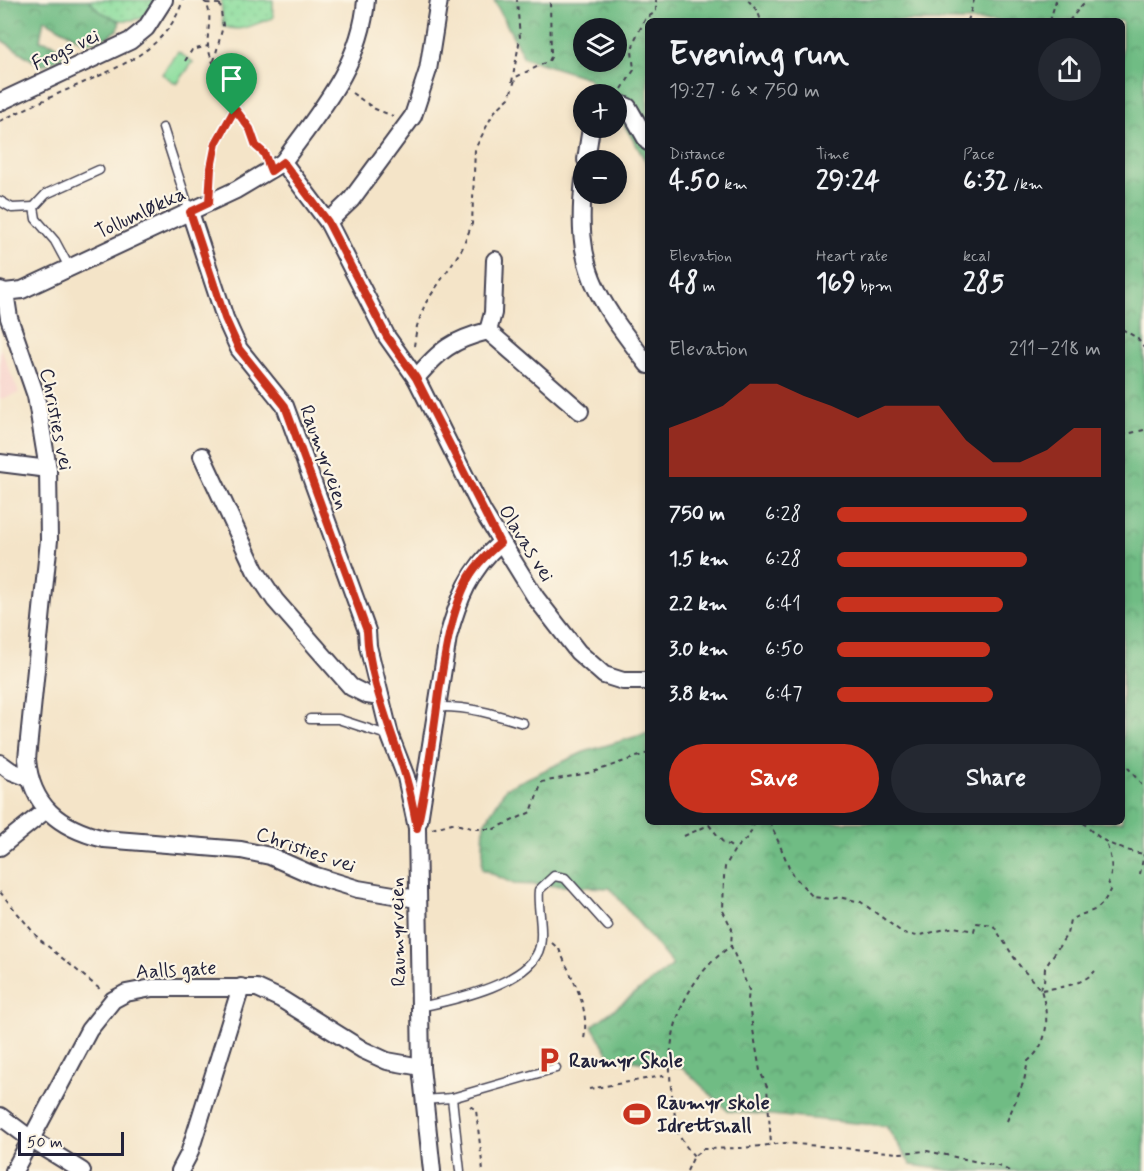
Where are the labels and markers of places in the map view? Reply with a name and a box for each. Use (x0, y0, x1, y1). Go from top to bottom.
pin (206, 53, 257, 115)
parking icon: Raumyr Skole (534, 1045, 564, 1075)
place label: Raumyr Skole (569, 1048, 683, 1075)
place label: Raumyr skole Idrettshall (657, 1090, 770, 1140)
sports icon: Raumyr skole Idrettshall (622, 1099, 652, 1129)

